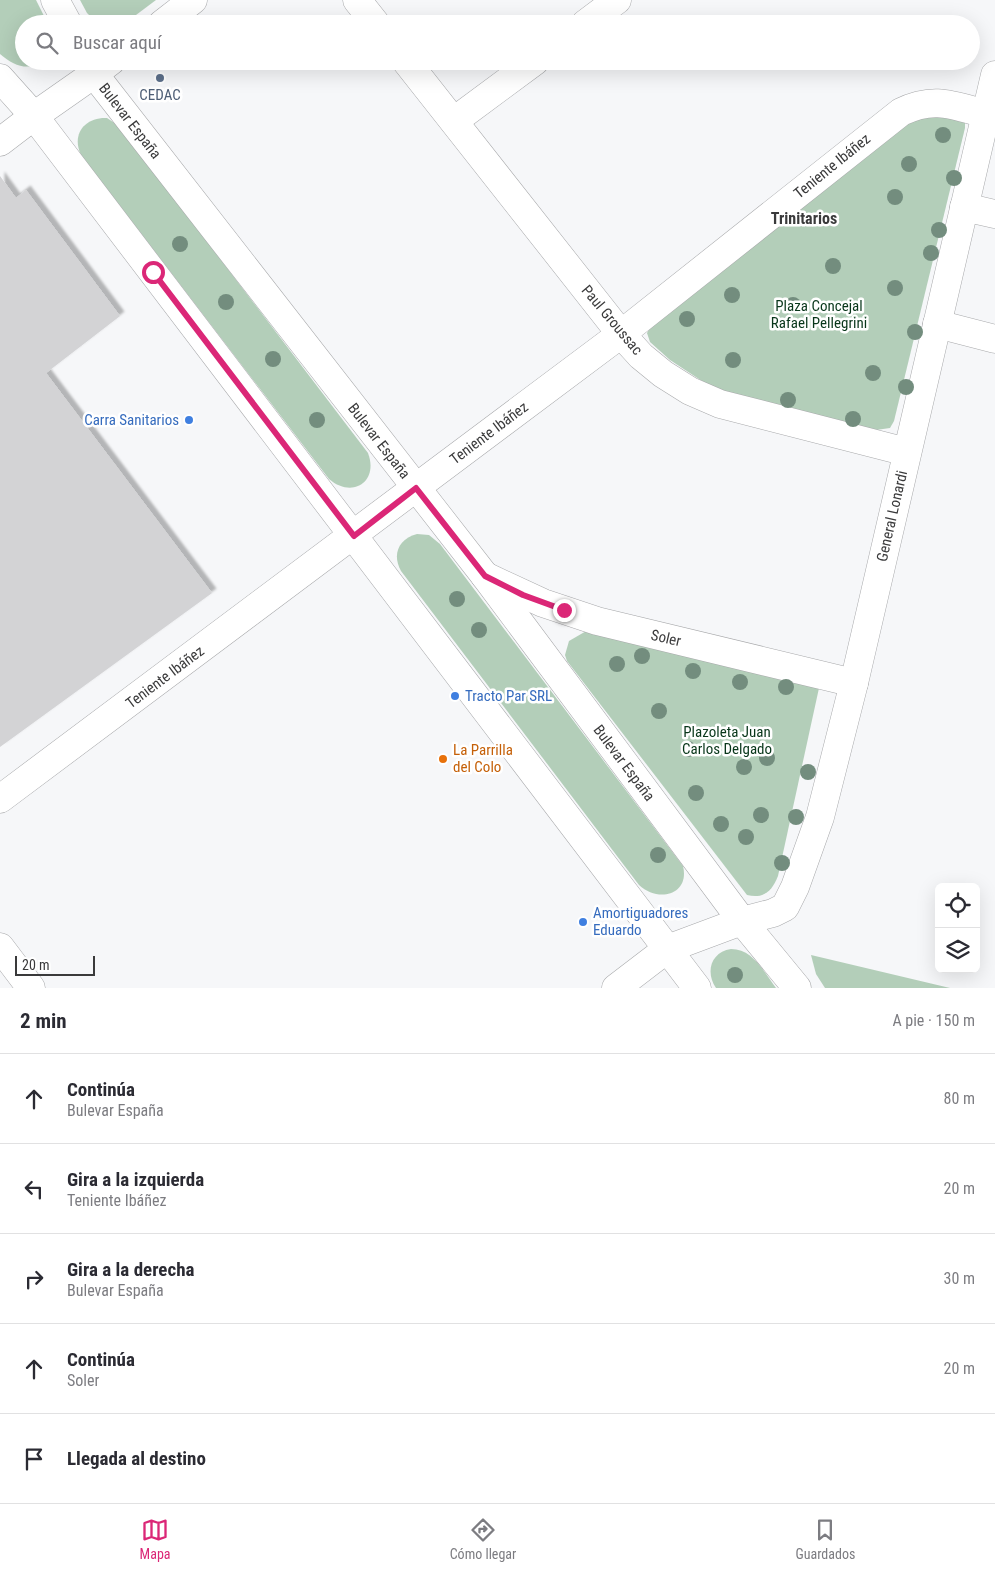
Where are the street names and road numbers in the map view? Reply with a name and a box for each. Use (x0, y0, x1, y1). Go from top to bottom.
street label: Bulevar España (95, 80, 165, 162)
street label: Teniente Ibáñez (790, 130, 874, 202)
street label: Paul Groussac (578, 281, 646, 359)
street label: Teniente Ibáñez (446, 398, 532, 468)
street label: Bulevar España (344, 400, 414, 482)
street label: General Lonardi (873, 469, 911, 563)
street label: Soler (649, 626, 683, 650)
street label: Teniente Ibáñez (122, 642, 208, 712)
street label: Bulevar España (590, 721, 658, 805)

